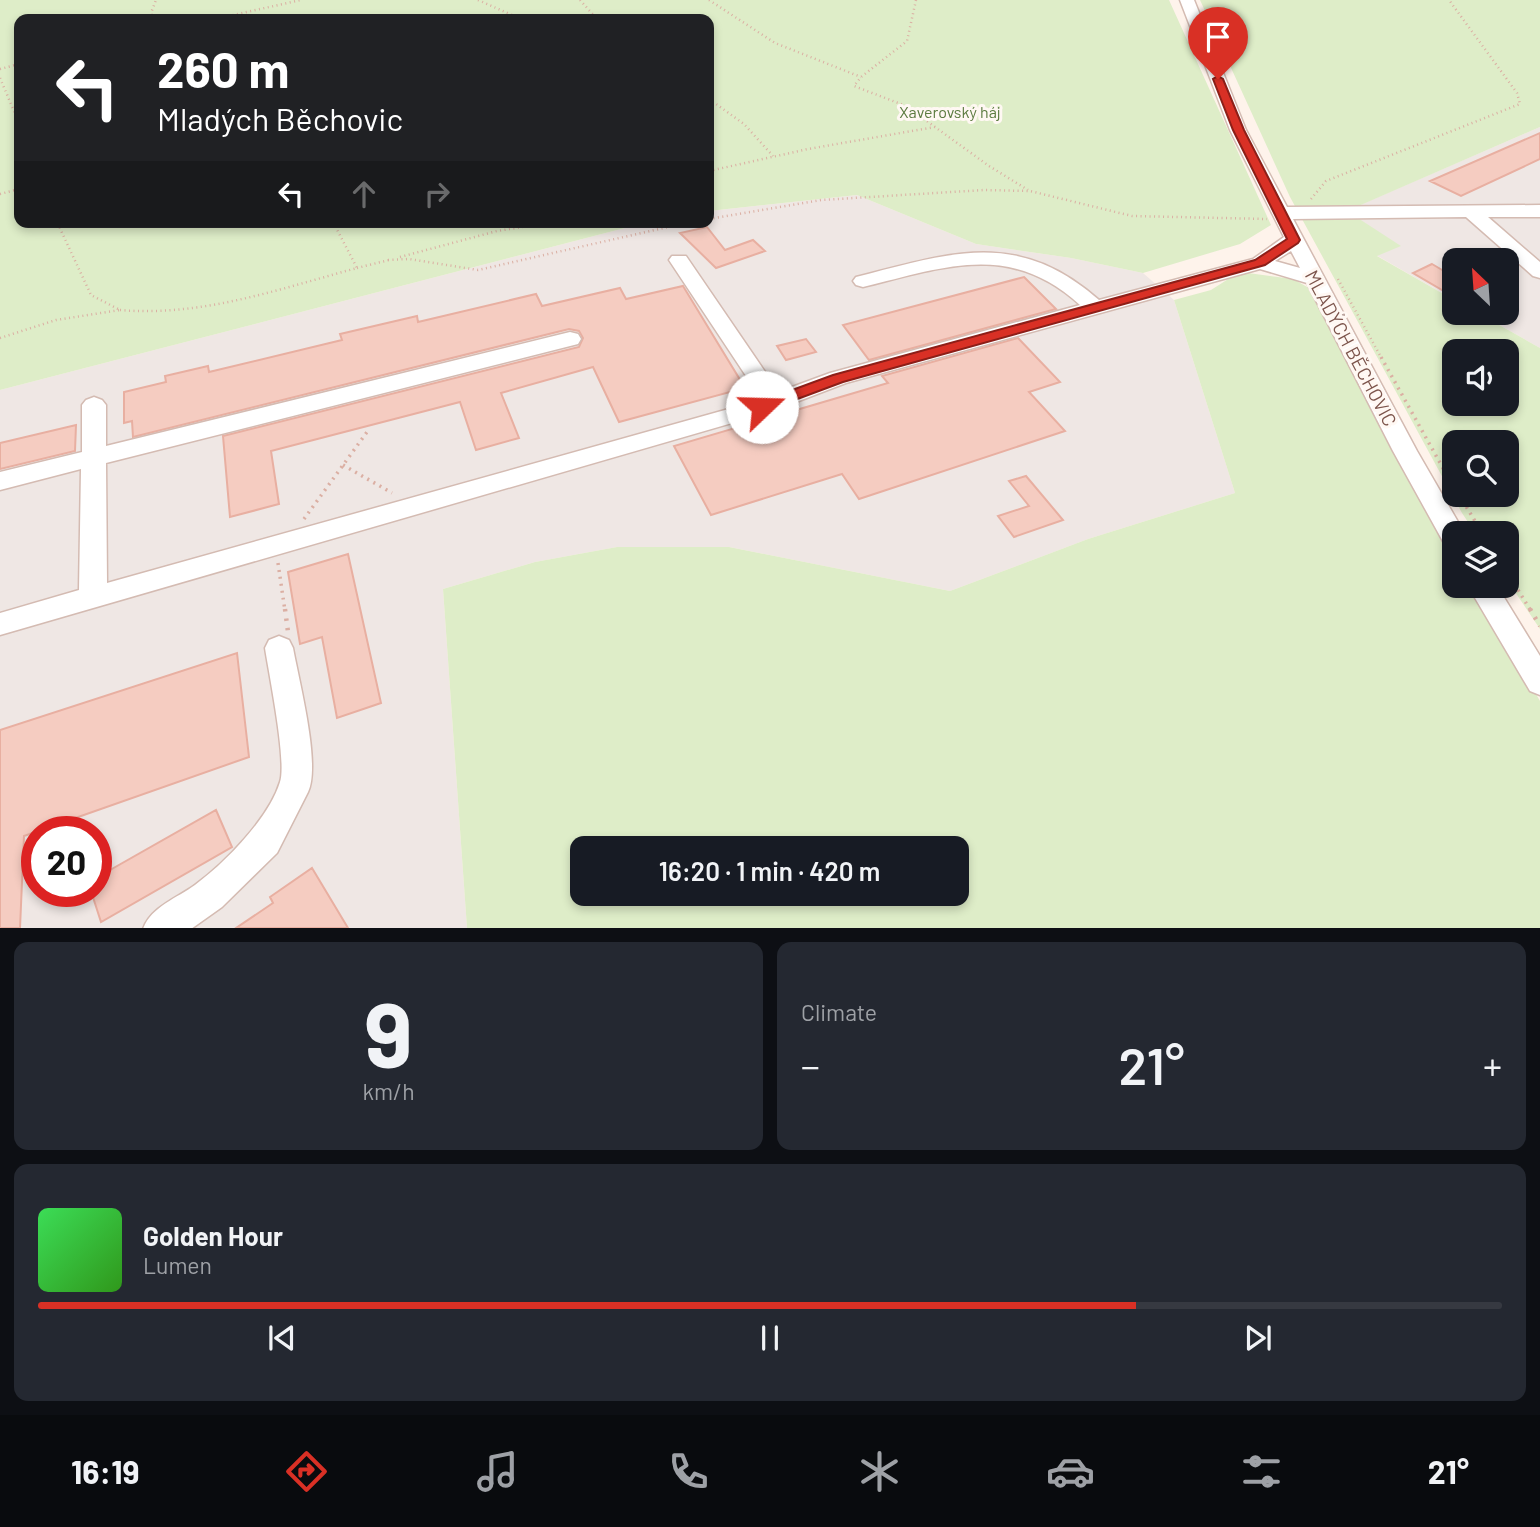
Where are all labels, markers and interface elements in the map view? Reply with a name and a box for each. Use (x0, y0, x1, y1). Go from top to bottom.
pin (1188, 7, 1248, 79)
icon: arrive (1199, 18, 1237, 56)
text: 260 m (157, 39, 289, 98)
icon: left (42, 42, 133, 133)
text: Mladých Běchovic (157, 99, 403, 137)
park label: Xaverovský háj (899, 102, 1001, 121)
icon: left (272, 175, 310, 213)
icon: ahead (345, 175, 383, 213)
icon: right (418, 175, 456, 213)
north arrow (1442, 248, 1519, 326)
map controls (1442, 248, 1519, 598)
street label: MLADÝCH BĚCHOVIC (1301, 266, 1402, 430)
button: sound (1442, 339, 1519, 416)
position arrow (725, 370, 799, 444)
button: search (1442, 430, 1519, 507)
button: layers (1442, 521, 1519, 598)
speed limit sign: 20 (21, 816, 112, 907)
text: 16:20 · 1 min · 420 m (659, 855, 880, 886)
text: 9 (364, 977, 413, 1086)
text: Climate (801, 998, 877, 1026)
text: 21° (1118, 1033, 1185, 1095)
text: − (801, 1042, 820, 1088)
text: + (1483, 1042, 1502, 1088)
text: km/h (362, 1077, 415, 1105)
text: Golden Hour (143, 1220, 283, 1251)
text: Lumen (143, 1251, 212, 1279)
icon: previous (263, 1319, 301, 1357)
icon: pause (751, 1319, 789, 1357)
icon: next (1239, 1319, 1277, 1357)
icon: directions (282, 1447, 331, 1496)
icon: music (473, 1447, 522, 1496)
icon: phone (664, 1447, 713, 1496)
icon: climate (855, 1447, 904, 1496)
icon: car (1046, 1447, 1095, 1496)
icon: filters (1237, 1447, 1286, 1496)
text: 16:19 (71, 1452, 140, 1490)
text: 21° (1428, 1452, 1469, 1490)

